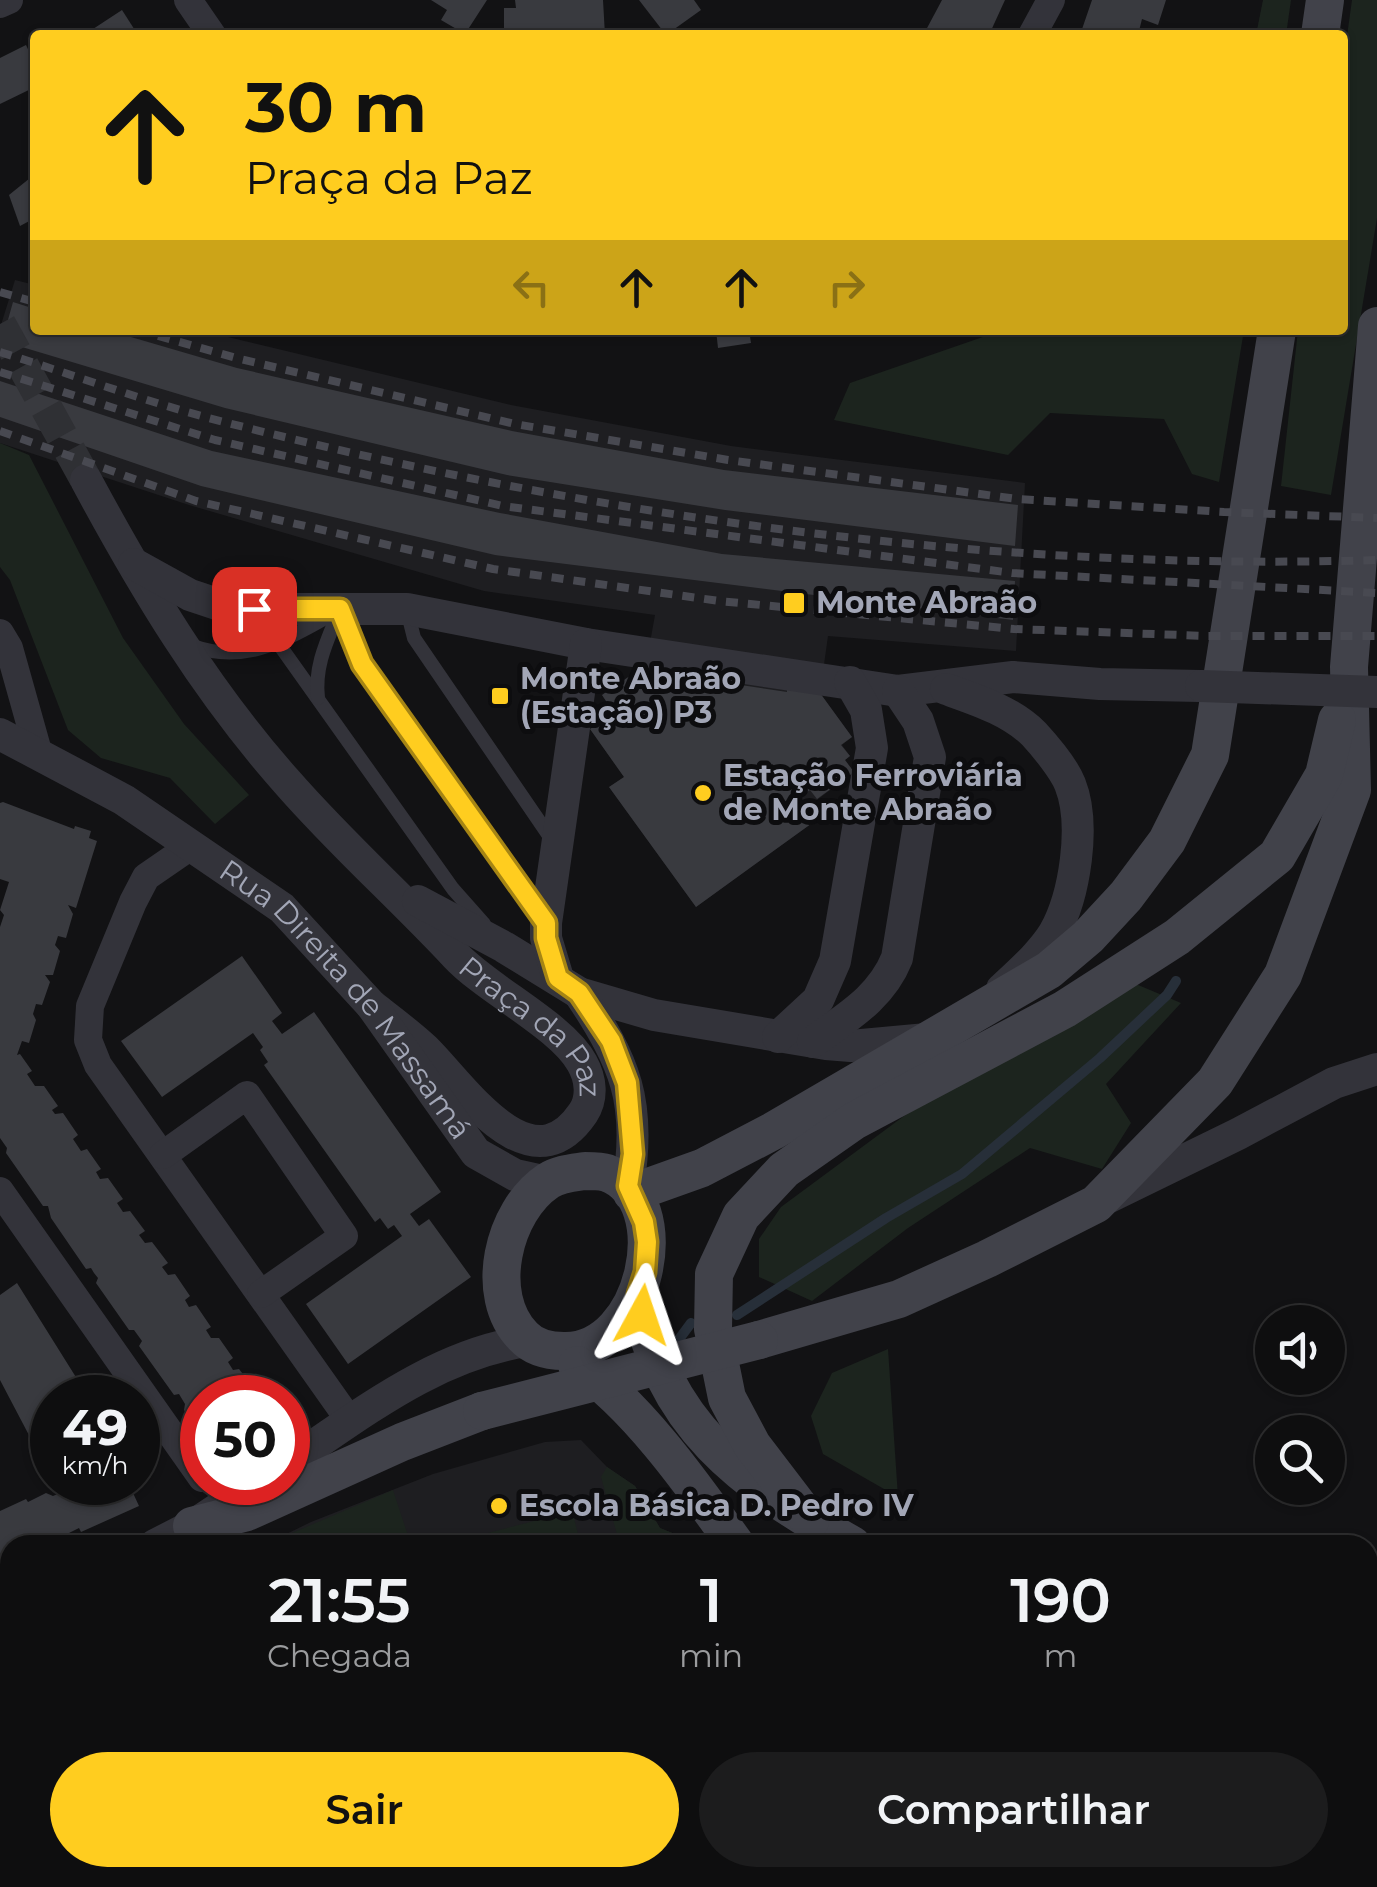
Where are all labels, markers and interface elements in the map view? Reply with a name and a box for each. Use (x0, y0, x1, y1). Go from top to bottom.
text: 30 m (245, 64, 427, 150)
icon: ahead (80, 70, 210, 200)
text: Praça da Paz (245, 150, 533, 205)
icon: left (504, 260, 559, 315)
icon: ahead (609, 260, 664, 315)
icon: ahead (714, 260, 769, 315)
icon: right (819, 260, 874, 315)
pin (212, 567, 297, 652)
icon: arrive (227, 582, 282, 637)
place label: Monte Abraão (816, 584, 1037, 621)
marker: Monte Abraão (781, 590, 807, 616)
place label: Monte Abraão (Estação) P3 (520, 660, 741, 731)
marker: Monte Abraão (Estação) P3 (489, 685, 511, 707)
place label: Estação Ferroviária de Monte Abraão (723, 757, 1023, 828)
marker: Estação Ferroviária de Monte Abraão (692, 782, 714, 804)
street label: Rua Direita de Massamá (212, 852, 479, 1146)
street label: Praça da Paz (451, 948, 609, 1098)
position arrow (590, 1263, 694, 1367)
map controls (1255, 1305, 1345, 1505)
button: sound (1255, 1305, 1345, 1395)
speed limit sign: 50 (180, 1375, 310, 1505)
text: 49 (62, 1397, 128, 1458)
button: search (1255, 1415, 1345, 1505)
text: km/h (62, 1450, 128, 1480)
place label: Escola Básica D. Pedro IV (519, 1487, 914, 1524)
marker: Escola Básica D. Pedro IV (488, 1495, 510, 1517)
text: 21:55 (268, 1564, 411, 1637)
text: 1 (700, 1564, 723, 1637)
text: 190 (1010, 1564, 1111, 1637)
text: Chegada (267, 1636, 412, 1675)
text: min (679, 1636, 743, 1675)
text: m (1044, 1636, 1078, 1675)
button: Sair (50, 1752, 679, 1867)
button: Compartilhar (699, 1752, 1328, 1867)

